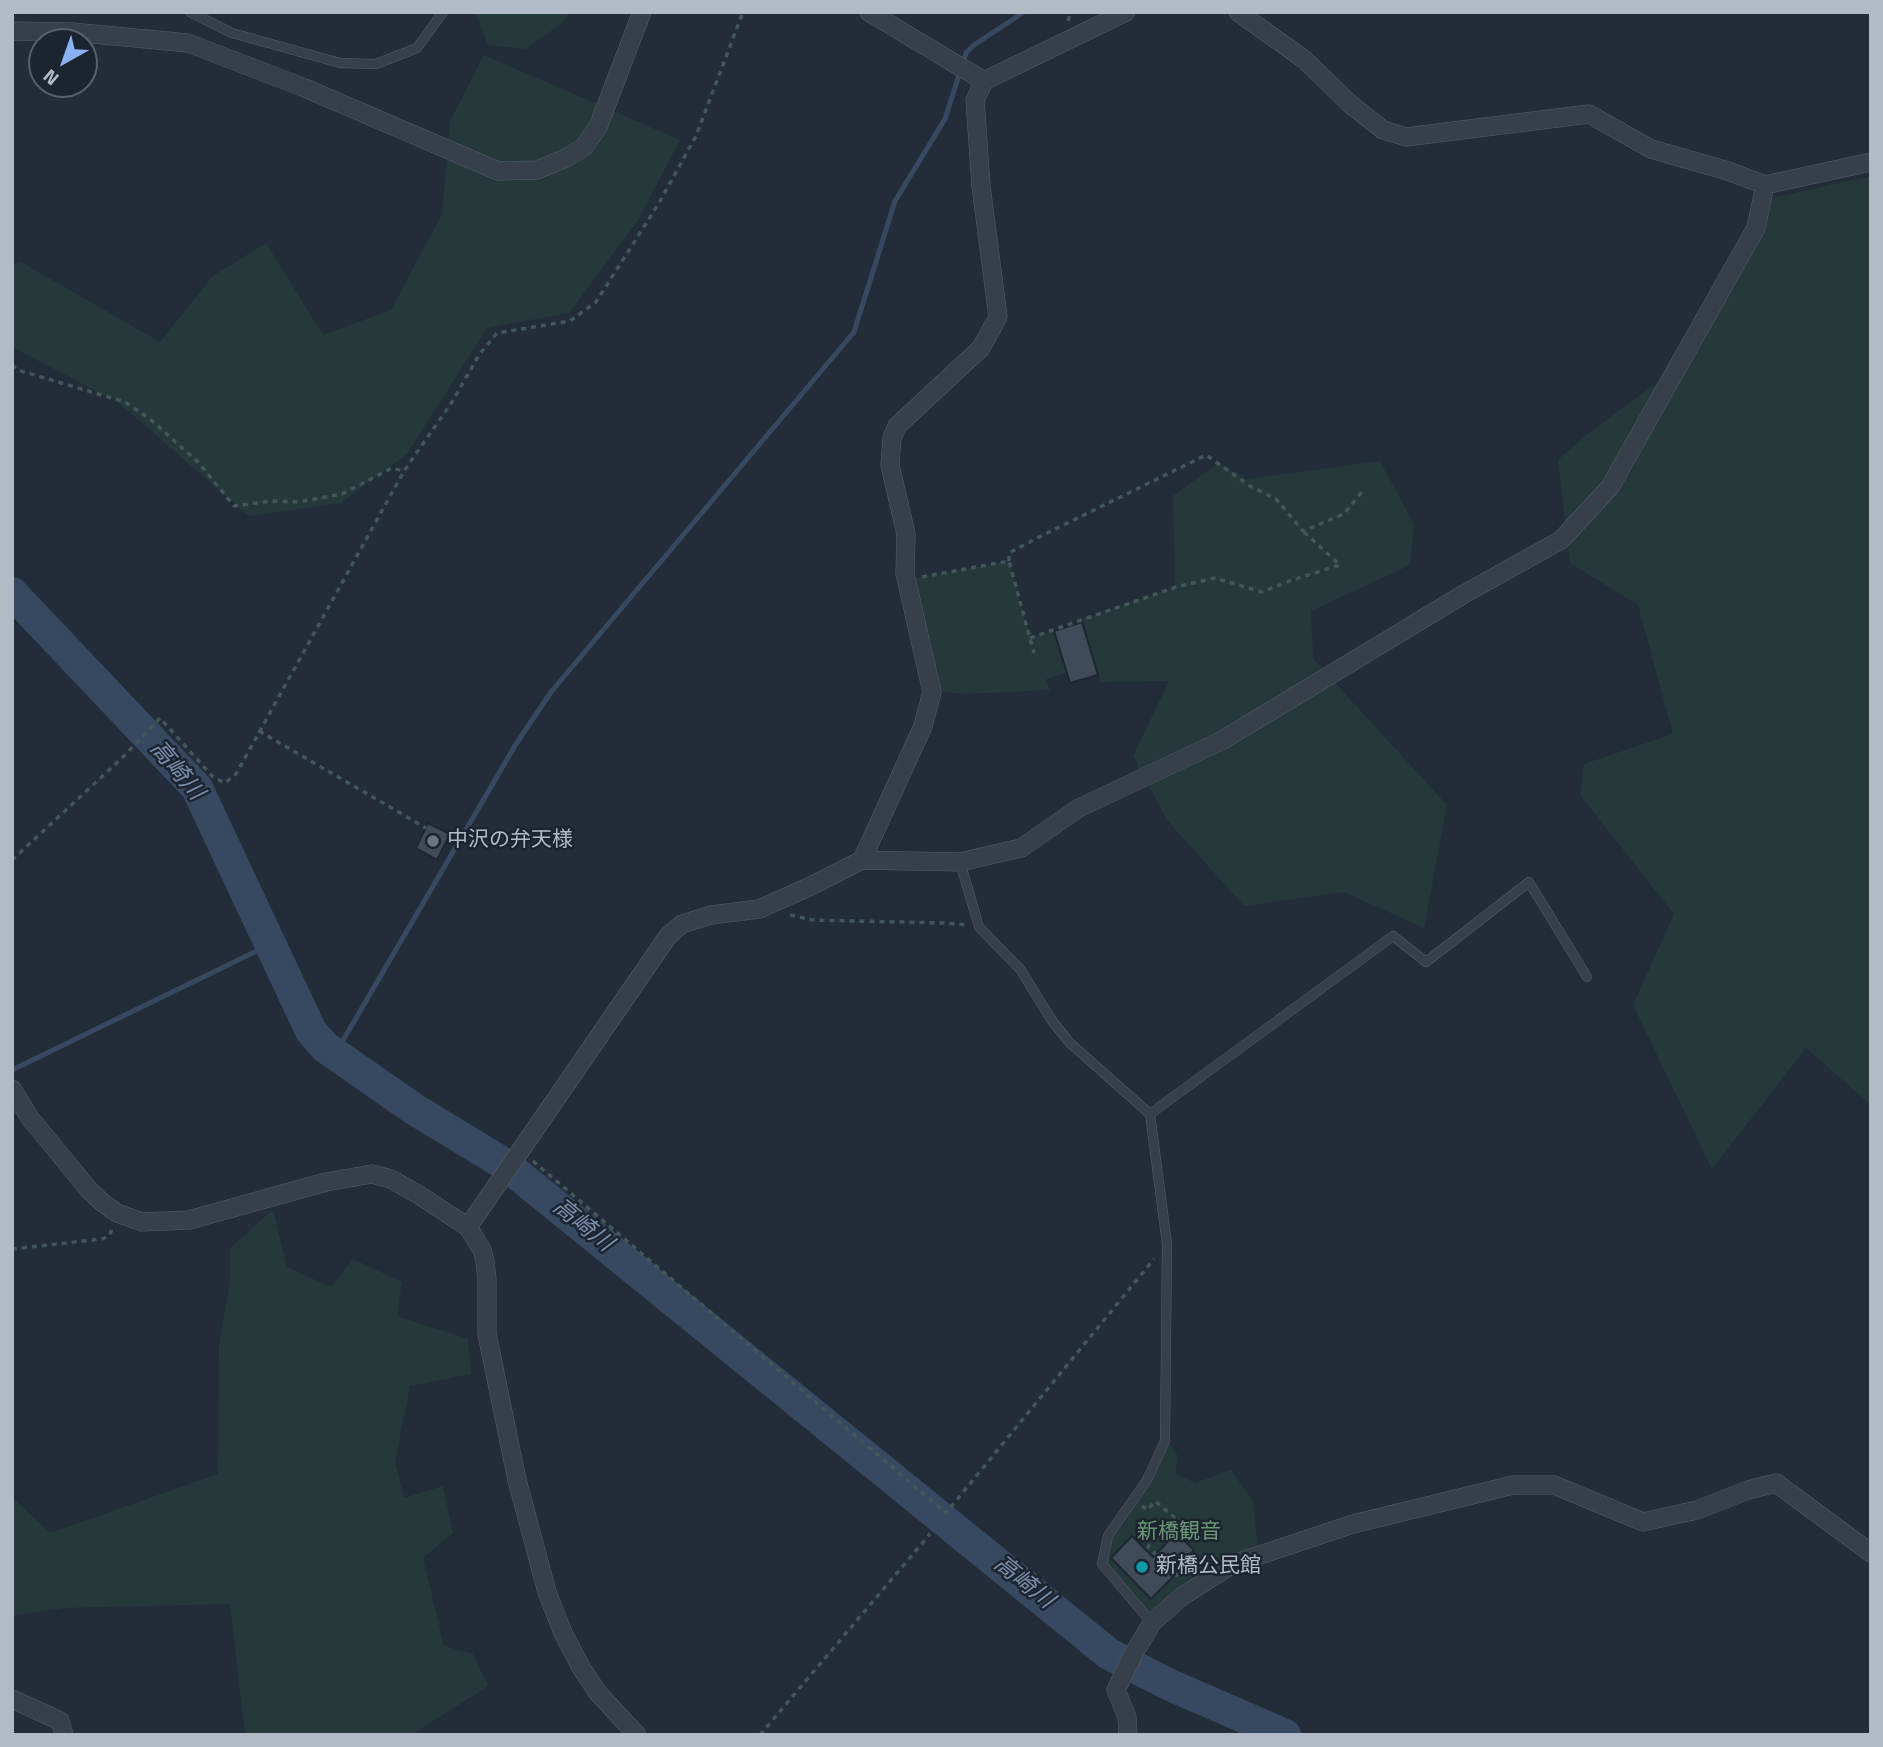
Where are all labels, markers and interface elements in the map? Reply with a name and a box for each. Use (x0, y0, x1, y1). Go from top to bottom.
north arrow (28, 28, 98, 98)
text: N (36, 63, 65, 93)
water label: 高崎川 (143, 736, 209, 806)
place label: 中沢の弁天様 (447, 828, 573, 854)
marker: 中沢の弁天様 (425, 833, 441, 849)
water label: 高崎川 (547, 1194, 617, 1258)
park label: 新橋観音 (1137, 1520, 1221, 1546)
water label: 高崎川 (988, 1551, 1058, 1615)
place label: 新橋公民館 (1156, 1554, 1261, 1580)
marker: 新橋公民館 (1134, 1559, 1150, 1575)

